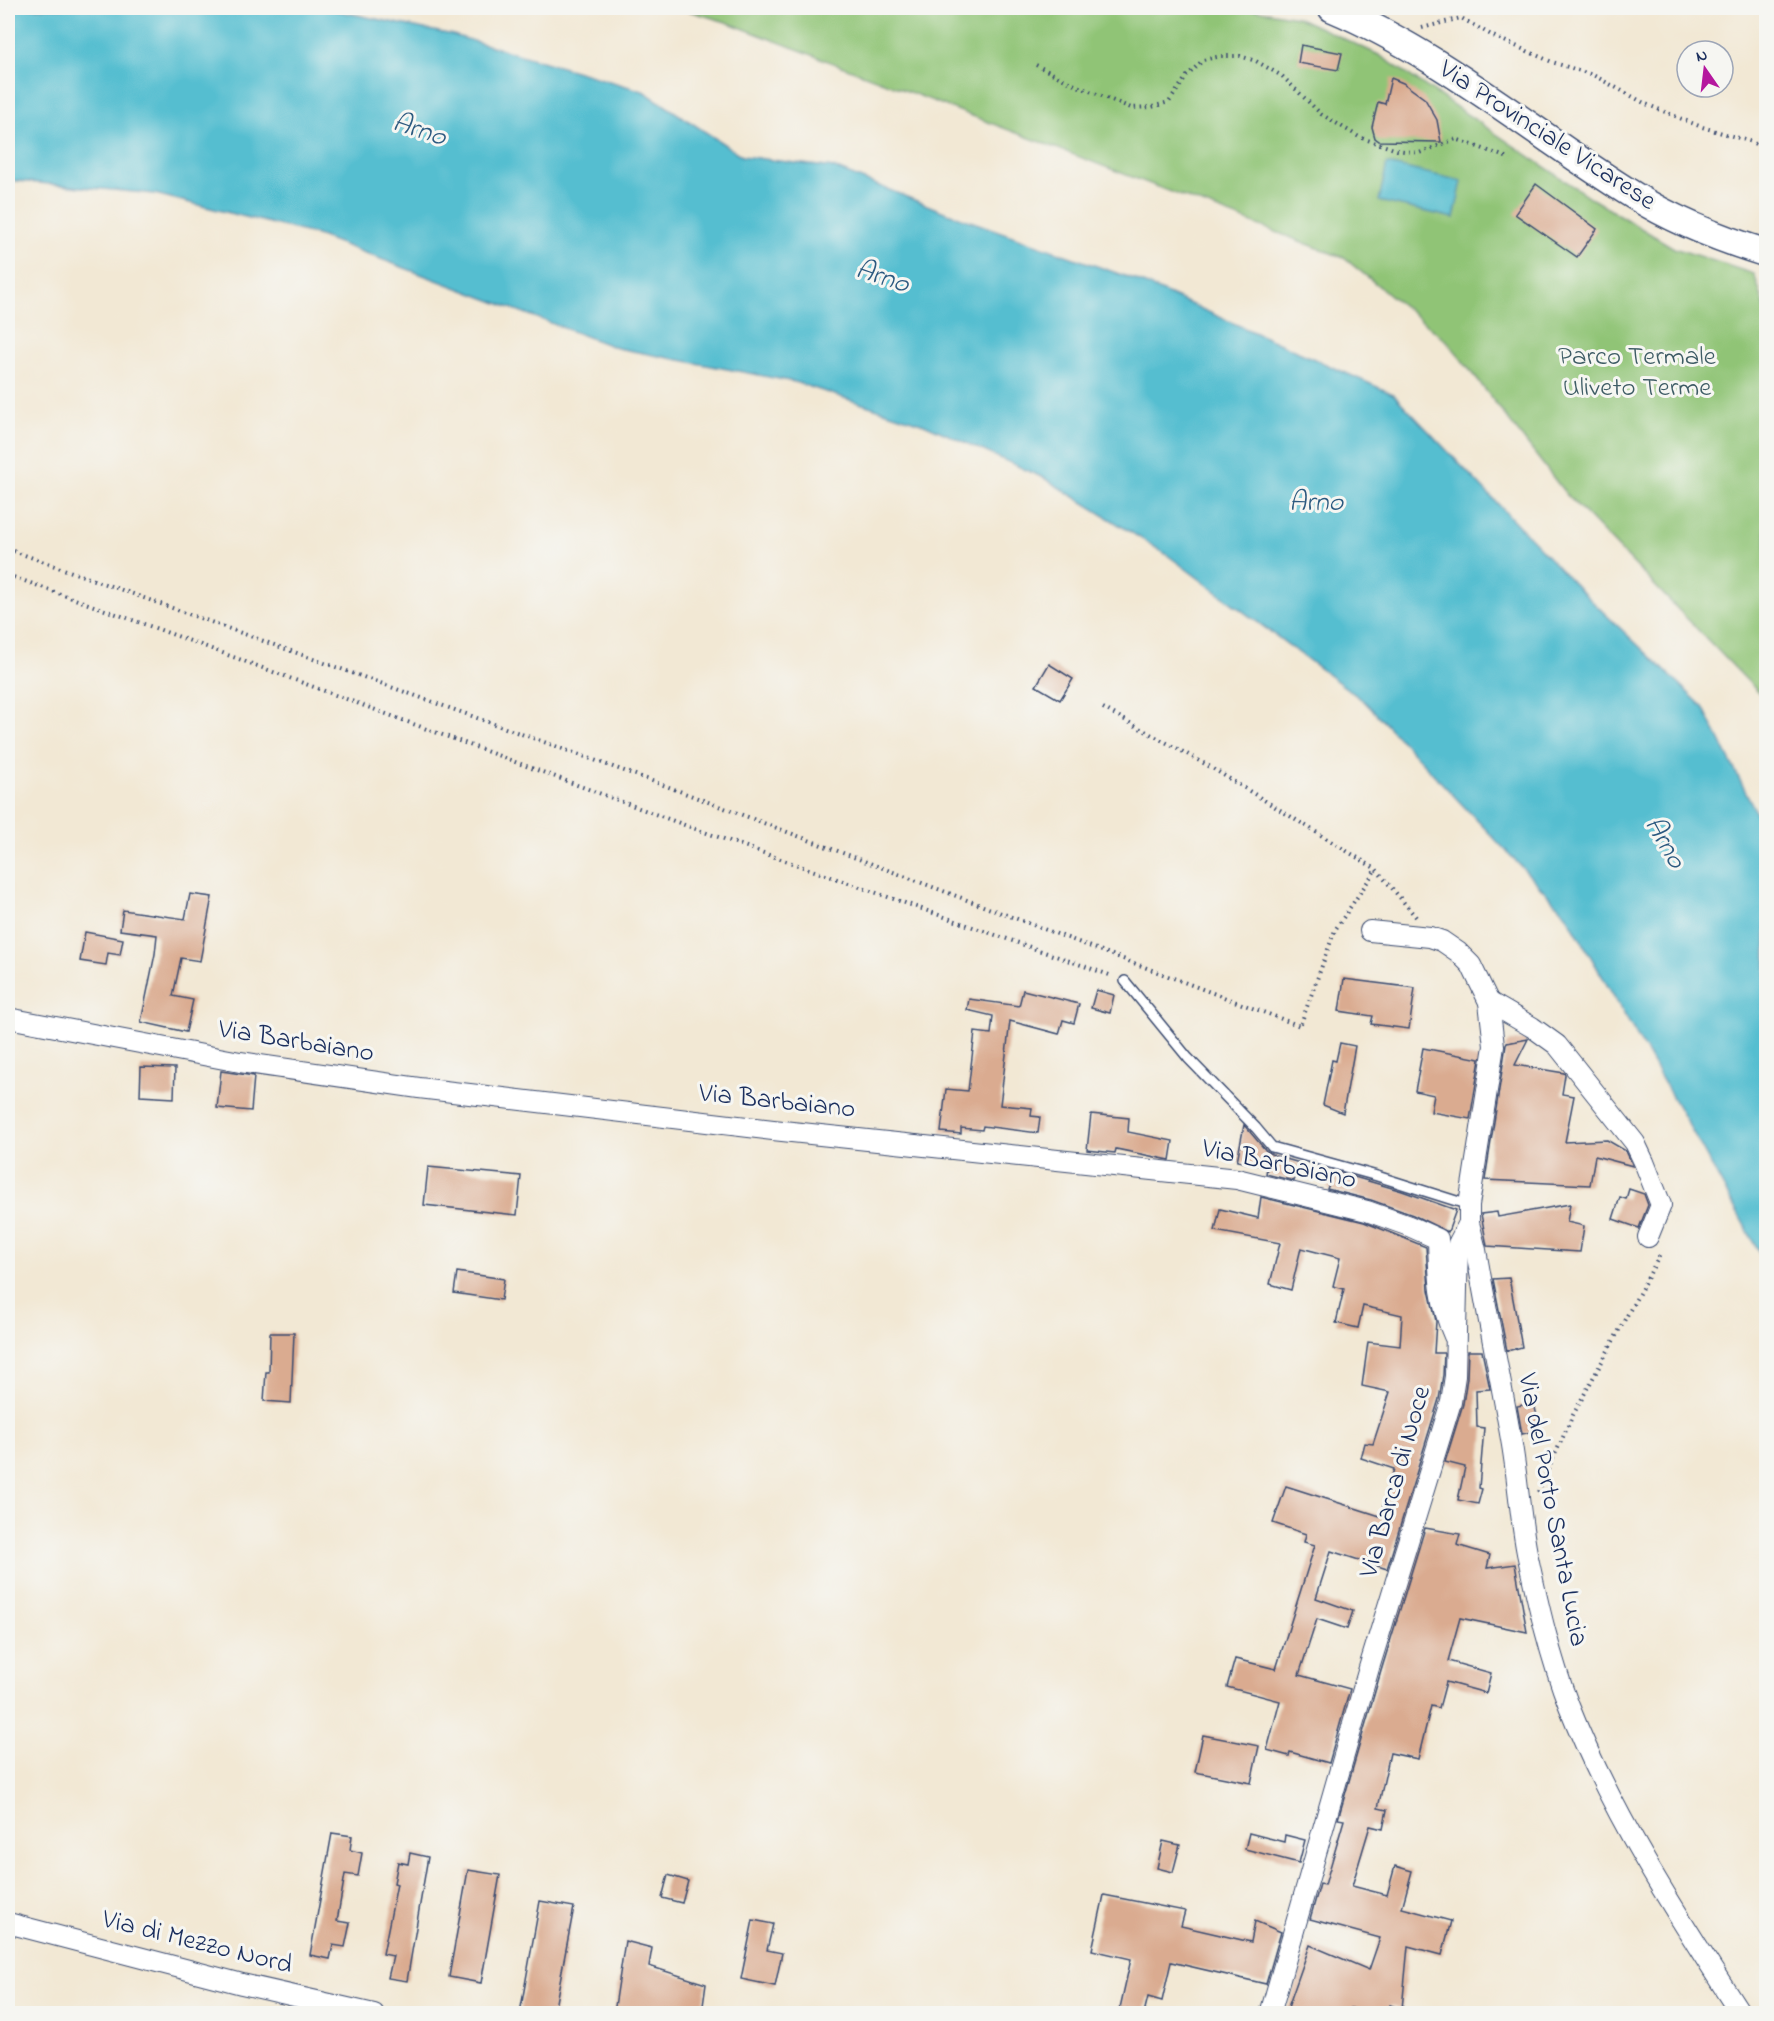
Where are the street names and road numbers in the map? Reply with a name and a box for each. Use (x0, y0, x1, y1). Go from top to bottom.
street label: Via Provinciale Vicarese (1430, 51, 1664, 221)
street label: Via Barbaiano (214, 1010, 377, 1074)
street label: Via Barbaiano (696, 1074, 857, 1130)
street label: Via Barbaiano (1197, 1129, 1360, 1200)
street label: Via del Porto Santa Lucia (1506, 1369, 1598, 1650)
street label: Via Barca di Noce (1350, 1381, 1442, 1583)
street label: Via di Mezzo Nord (97, 1900, 296, 1985)

